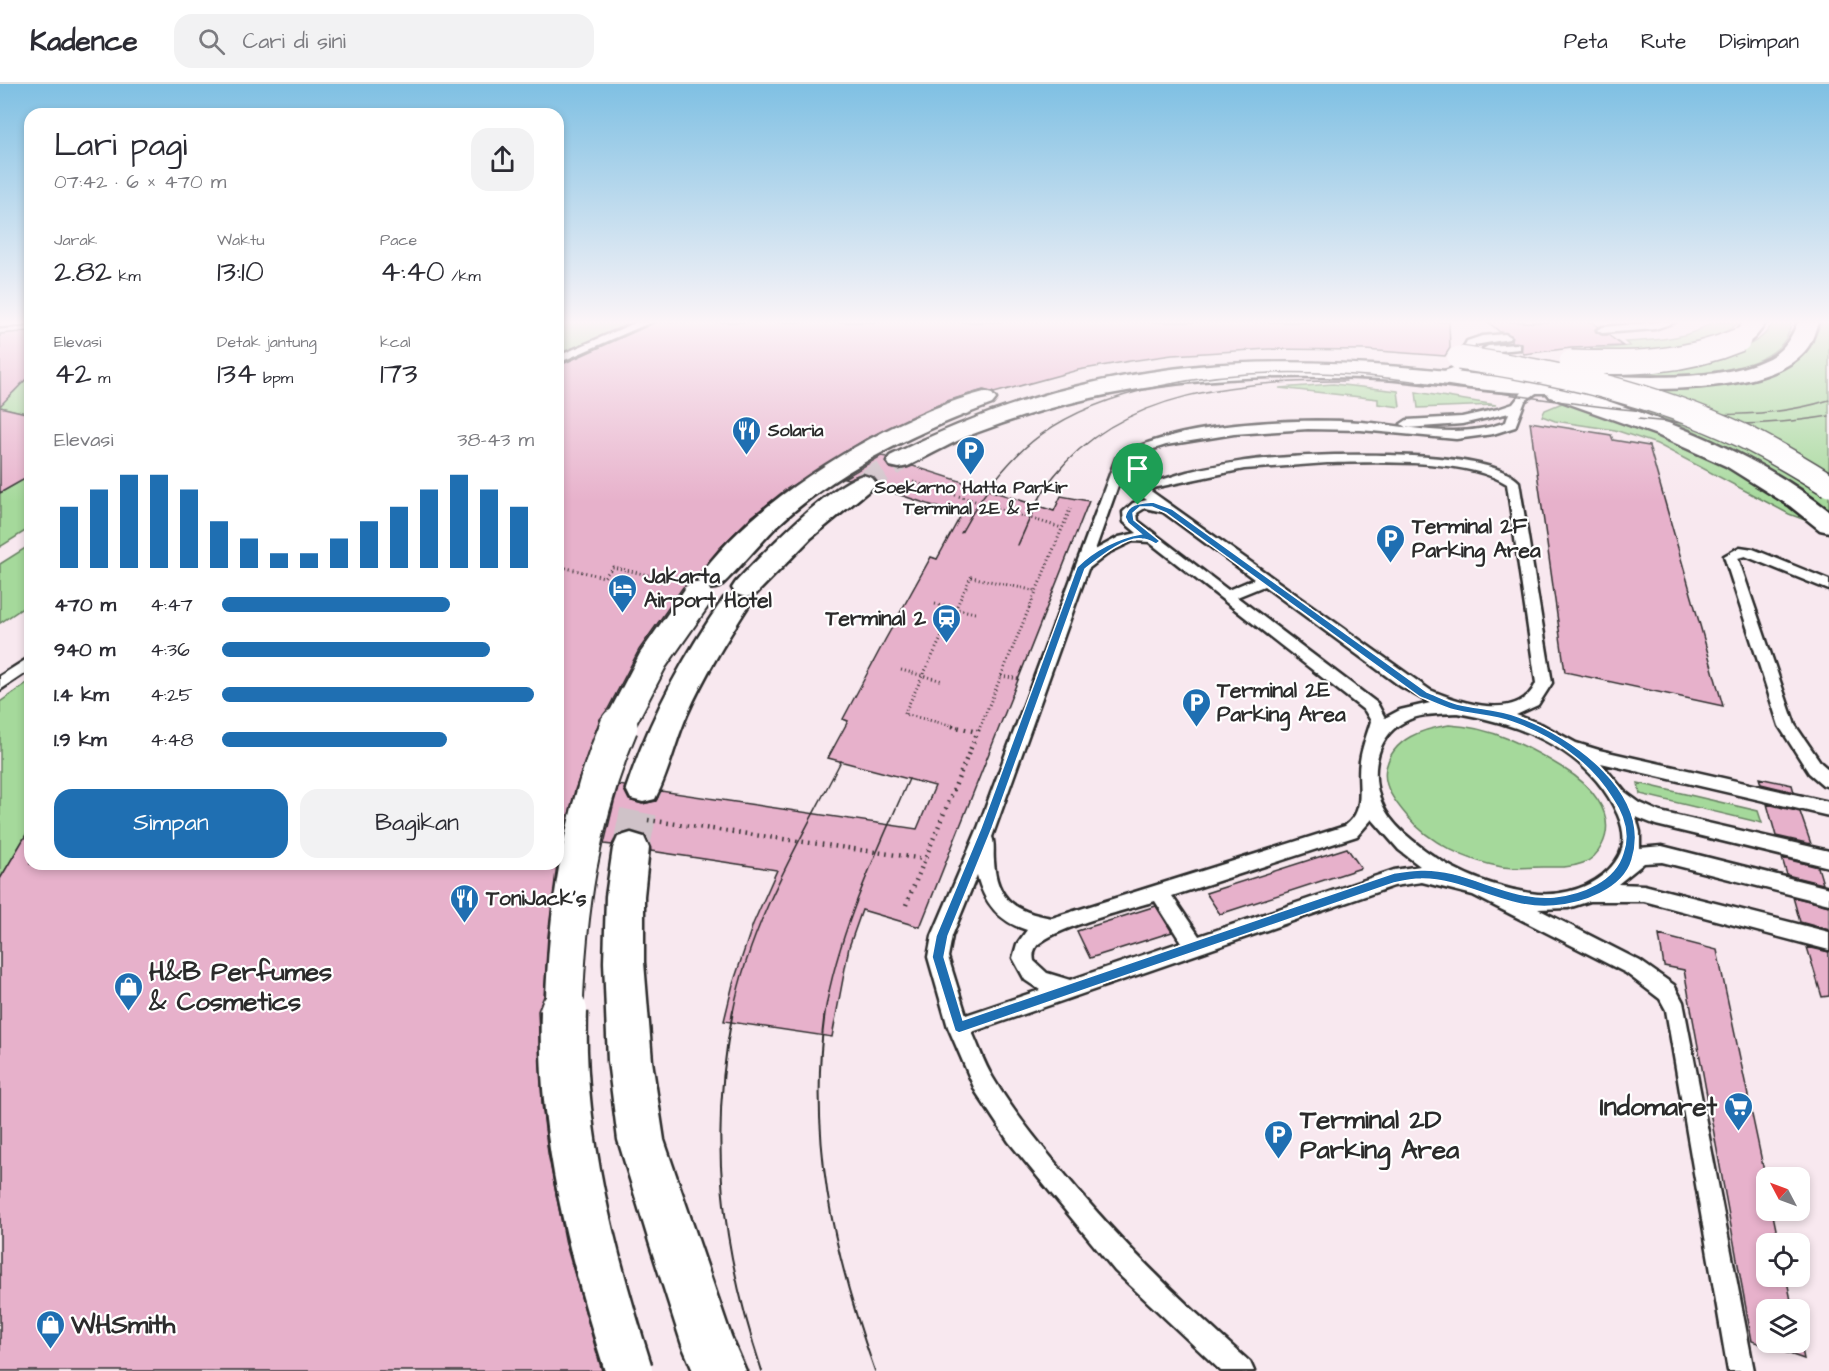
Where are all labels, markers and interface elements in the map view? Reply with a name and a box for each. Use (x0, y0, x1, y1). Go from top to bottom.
search box (174, 14, 594, 68)
text: Kadence (30, 22, 138, 61)
icon: search (195, 25, 228, 58)
text: Cari di sini (243, 26, 346, 57)
text: Peta (1564, 27, 1608, 56)
text: Rute (1641, 27, 1686, 56)
text: Disimpan (1719, 27, 1799, 56)
text: Lari pagi (54, 122, 187, 168)
button: share (471, 128, 534, 191)
text: 07:42 · 6 × 470 m (54, 168, 226, 196)
text: Jarak (54, 229, 97, 251)
text: Waktu (217, 229, 265, 251)
text: Pace (380, 229, 417, 251)
text: 2.82 (54, 251, 112, 293)
text: 13:10 (217, 251, 264, 293)
text: 4:40 (380, 251, 445, 293)
text: km (112, 265, 141, 287)
text: /km (445, 265, 481, 287)
text: Elevasi (54, 331, 102, 353)
text: Detak jantung (217, 331, 317, 353)
text: kcal (380, 331, 411, 353)
text: 42 (54, 353, 92, 395)
text: 134 (217, 353, 257, 395)
text: 173 (380, 353, 418, 395)
text: m (92, 367, 110, 389)
text: bpm (257, 367, 293, 389)
restaurant icon: Solaria (731, 414, 763, 456)
place label: Solaria (767, 418, 824, 443)
text: Elevasi (54, 426, 113, 454)
text: 38–43 m (457, 426, 534, 454)
parking icon: Soekarno Hatta Parkir Terminal 2E & F (955, 434, 987, 476)
pin (1112, 443, 1163, 505)
icon: arrive (1121, 452, 1154, 485)
place label: Soekarno Hatta Parkir Terminal 2E & F (873, 475, 1068, 521)
place label: Terminal 2F Parking Area (1411, 512, 1541, 567)
parking icon: Terminal 2F Parking Area (1375, 522, 1407, 564)
place label: Jakarta Airport Hotel (643, 562, 773, 616)
hotel icon: Jakarta Airport Hotel (607, 572, 639, 614)
text: 470 m (54, 591, 116, 619)
text: 4:47 (150, 591, 193, 619)
station icon: Terminal 2 (931, 602, 963, 644)
place label: Terminal 2 (825, 604, 927, 633)
text: 940 m (54, 636, 115, 664)
text: 4:36 (150, 636, 190, 664)
place label: Terminal 2E Parking Area (1216, 676, 1346, 731)
text: 1.4 km (54, 681, 109, 709)
text: 4:25 (150, 681, 193, 709)
parking icon: Terminal 2E Parking Area (1180, 686, 1212, 728)
text: 1.9 km (54, 726, 107, 754)
text: 4:48 (150, 726, 194, 754)
button: Simpan (54, 789, 288, 858)
button: Bagikan (300, 789, 534, 858)
restaurant icon: ToniJack's (449, 882, 481, 924)
place label: ToniJack's (485, 884, 587, 913)
place label: H&B Perfumes & Cosmetics (148, 954, 332, 1020)
shop icon: H&B Perfumes & Cosmetics (112, 970, 144, 1012)
place label: Indomaret (1600, 1089, 1717, 1125)
supermarket icon: Indomaret (1722, 1090, 1754, 1132)
place label: Terminal 2D Parking Area (1299, 1102, 1460, 1171)
parking icon: Terminal 2D Parking Area (1263, 1118, 1295, 1160)
north arrow (1756, 1167, 1810, 1221)
map controls (1756, 1167, 1810, 1353)
button: locate (1756, 1233, 1810, 1287)
button: layers (1756, 1299, 1810, 1353)
place label: WHSmith (70, 1307, 177, 1343)
shop icon: WHSmith (34, 1308, 66, 1350)

